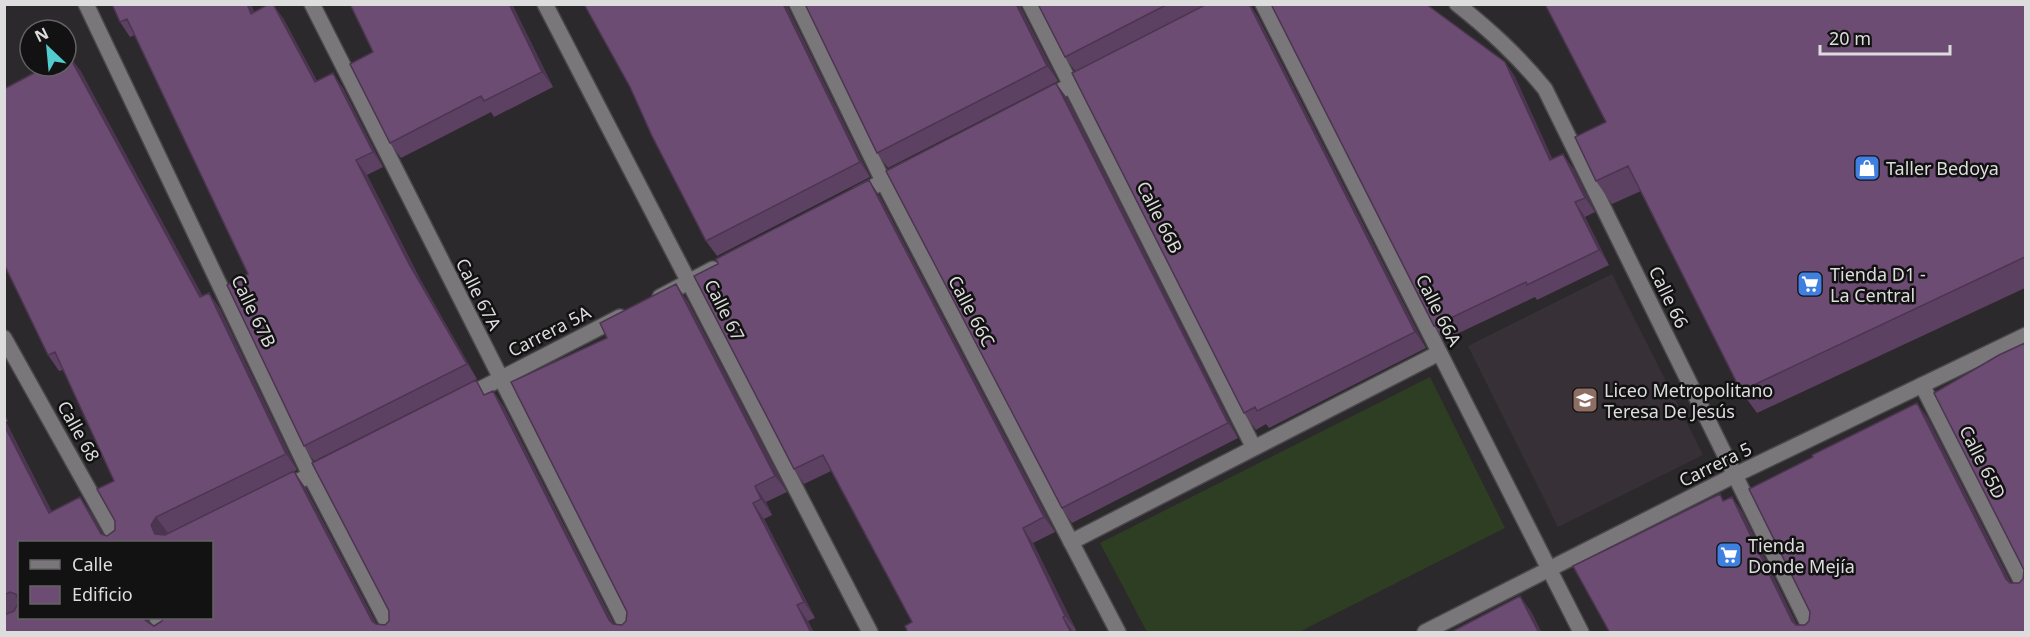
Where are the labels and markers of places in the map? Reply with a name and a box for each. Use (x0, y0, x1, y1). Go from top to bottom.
shop icon: Taller Bedoya (1852, 153, 1882, 183)
place label: Taller Bedoya (1886, 156, 1999, 180)
place label: Tienda D1 - La Central (1830, 262, 1926, 307)
supermarket icon: Tienda D1 - La Central (1795, 269, 1825, 299)
place label: Liceo Metropolitano Teresa De Jesús (1604, 378, 1773, 423)
school or university icon: Liceo Metropolitano Teresa De Jesús (1570, 385, 1600, 415)
place label: Tienda Donde Mejía (1748, 533, 1855, 578)
supermarket icon: Tienda Donde Mejía (1714, 540, 1744, 570)

